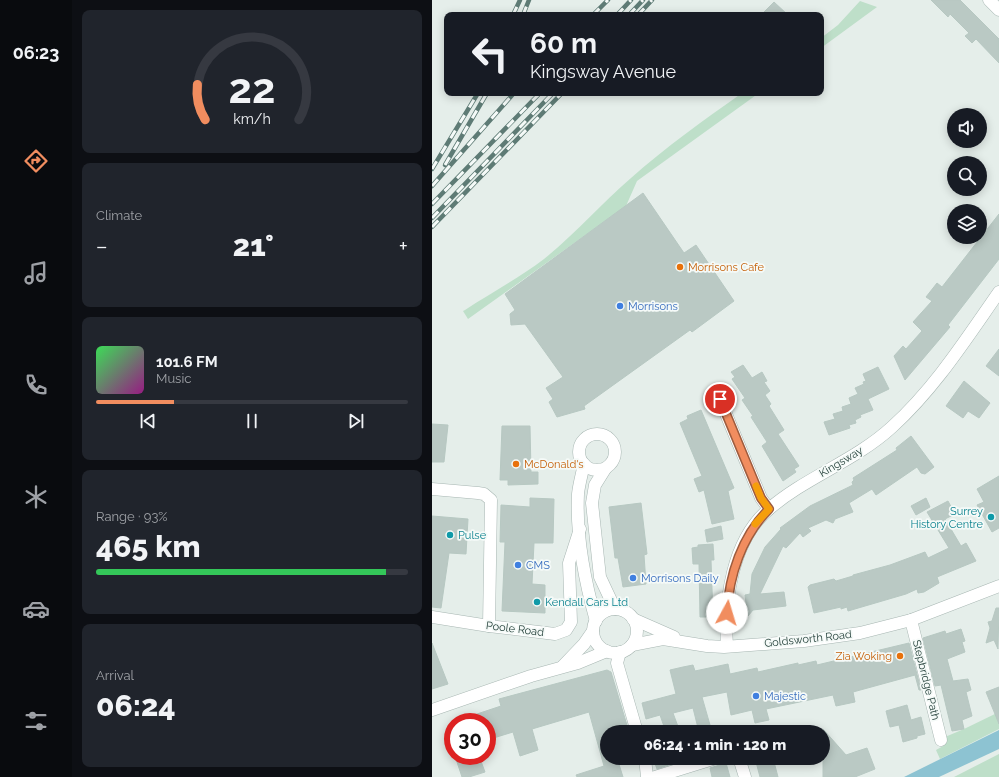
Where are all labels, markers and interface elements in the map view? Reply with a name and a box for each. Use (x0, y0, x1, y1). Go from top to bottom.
text: 60 m (530, 27, 597, 60)
icon: left (464, 28, 516, 80)
text: 06:23 (13, 42, 59, 63)
text: Kingsway Avenue (530, 61, 676, 82)
text: 22 (229, 64, 275, 113)
map controls (947, 108, 987, 244)
button: sound (947, 108, 987, 148)
text: km/h (233, 110, 271, 126)
icon: directions (22, 147, 50, 175)
button: search (947, 156, 987, 196)
button: layers (947, 204, 987, 244)
text: Climate (96, 208, 142, 223)
text: 21° (233, 228, 274, 263)
text: − (96, 233, 108, 259)
text: + (399, 233, 408, 259)
icon: music (22, 259, 50, 287)
place label: Morrisons Cafe (688, 261, 765, 274)
marker: Morrisons Cafe (675, 262, 685, 272)
place label: Morrisons (628, 300, 678, 313)
marker: Morrisons (615, 301, 625, 311)
text: 101.6 FM (156, 353, 218, 371)
icon: phone (22, 371, 50, 399)
text: Music (156, 371, 191, 386)
pin (703, 382, 737, 416)
icon: arrive (709, 388, 731, 410)
icon: previous (137, 410, 159, 432)
icon: pause (241, 410, 263, 432)
icon: next (345, 410, 367, 432)
street label: Kingsway (817, 444, 865, 480)
place label: McDonald's (524, 458, 584, 471)
marker: McDonald's (511, 459, 521, 469)
icon: climate (22, 483, 50, 511)
place label: Surrey History Centre (911, 505, 984, 531)
text: Range · 93% (96, 509, 168, 524)
marker: Surrey History Centre (986, 512, 996, 522)
text: 465 km (96, 529, 200, 564)
place label: Pulse (458, 529, 487, 542)
marker: Pulse (445, 530, 455, 540)
place label: CMS (526, 559, 550, 572)
marker: CMS (513, 560, 523, 570)
place label: Morrisons Daily (641, 572, 719, 585)
marker: Morrisons Daily (628, 573, 638, 583)
position arrow (706, 592, 748, 634)
icon: car (22, 595, 50, 623)
place label: Kendall Cars Ltd (545, 596, 628, 609)
marker: Kendall Cars Ltd (532, 597, 542, 607)
street label: Poole Road (485, 619, 545, 639)
street label: Goldsworth Road (764, 628, 853, 650)
street label: Stepbridge Path (910, 639, 942, 721)
place label: Zia Woking (836, 650, 892, 663)
marker: Zia Woking (895, 651, 905, 661)
text: Arrival (96, 668, 134, 683)
text: 06:24 (96, 688, 176, 723)
place label: Majestic (764, 690, 806, 703)
marker: Majestic (751, 691, 761, 701)
icon: filters (22, 707, 50, 735)
speed limit sign: 30 (444, 713, 496, 765)
text: 06:24 · 1 min · 120 m (644, 736, 786, 754)

